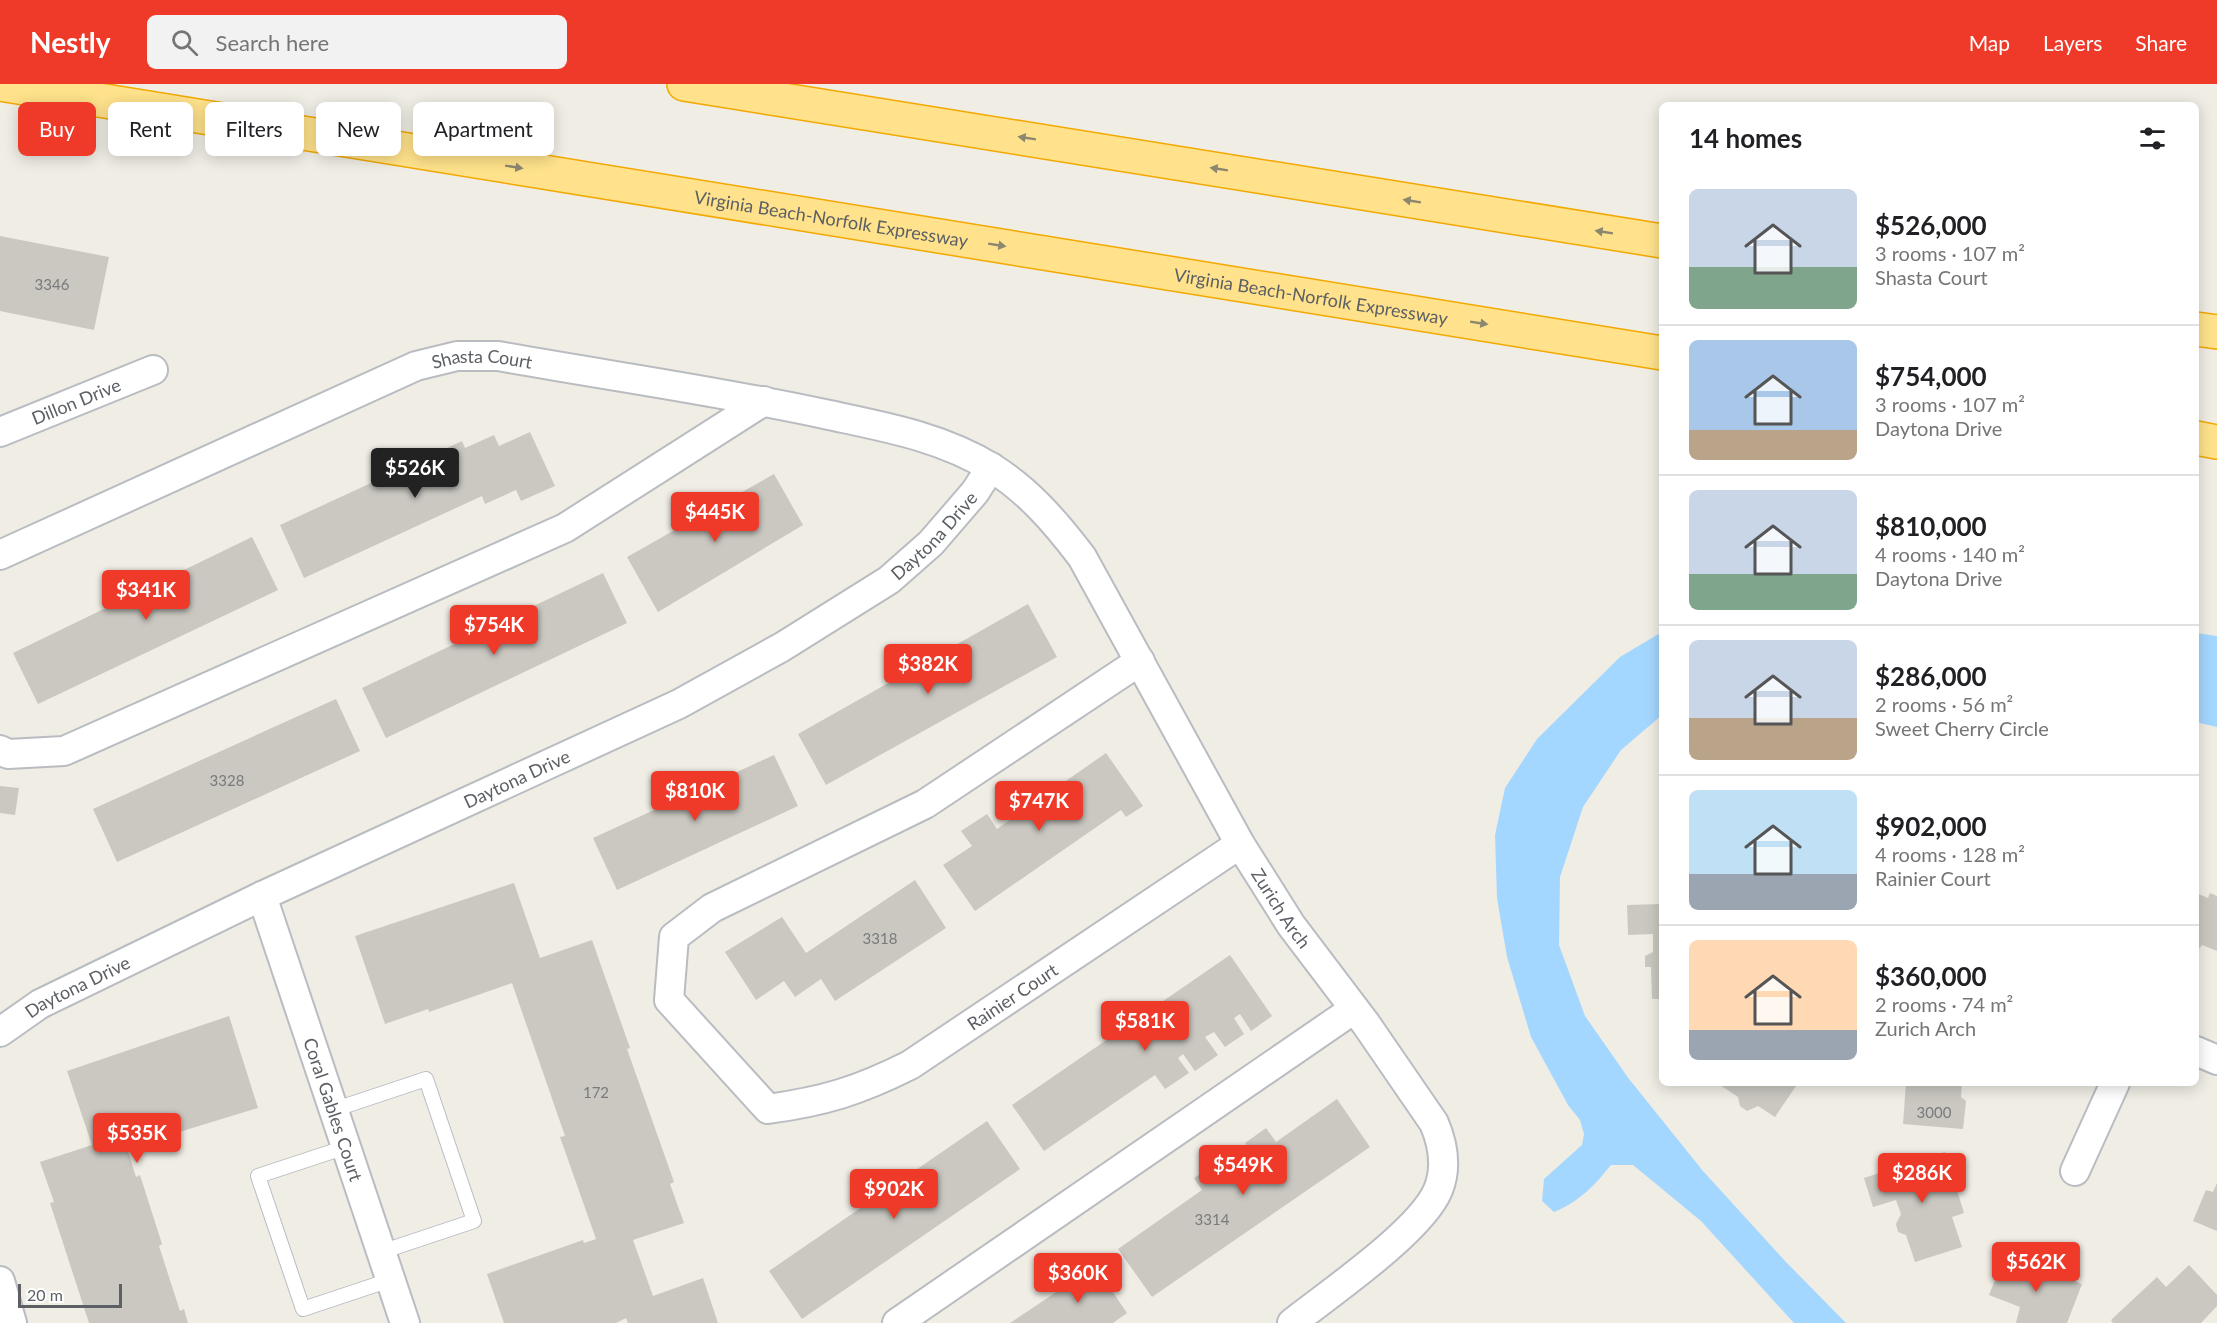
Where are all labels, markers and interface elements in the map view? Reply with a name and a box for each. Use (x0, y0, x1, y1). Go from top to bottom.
search box (147, 15, 567, 69)
text: Nestly (30, 25, 111, 59)
icon: search (168, 26, 201, 59)
text: Search here (216, 29, 329, 56)
text: Map (1969, 30, 2010, 55)
text: Layers (2043, 30, 2102, 55)
text: Share (2135, 30, 2187, 55)
chip: Buy (18, 102, 96, 156)
chip: Rent (108, 102, 193, 156)
chip: Filters (205, 102, 304, 156)
chip: New (316, 102, 401, 156)
chip: Apartment (413, 102, 554, 156)
text: 14 homes (1689, 122, 1802, 154)
icon: filters (2136, 122, 2169, 155)
one-way arrow (1017, 134, 1036, 143)
one-way arrow (505, 162, 524, 171)
one-way arrow (1210, 165, 1229, 174)
street label: Virginia Beach-Norfolk Expressway (693, 186, 970, 252)
one-way arrow (1402, 196, 1421, 205)
text: $526,000 (1875, 209, 1987, 241)
icon: home (1737, 213, 1809, 285)
one-way arrow (1595, 227, 1614, 236)
one-way arrow (987, 241, 1006, 250)
text: 3 rooms · 107 m² (1875, 241, 2025, 265)
street label: Virginia Beach-Norfolk Expressway (1172, 263, 1450, 329)
text: Shasta Court (1875, 265, 1988, 289)
house number: 3346 (35, 275, 70, 293)
one-way arrow (1470, 319, 1489, 328)
street label: Shasta Court (429, 345, 535, 373)
text: $754,000 (1875, 360, 1987, 392)
icon: home (1737, 364, 1809, 436)
street label: Dillon Drive (28, 373, 124, 429)
text: 3 rooms · 107 m² (1875, 392, 2025, 416)
text: Daytona Drive (1875, 416, 2002, 440)
pin: $526K (373, 448, 457, 499)
text: $526K (385, 455, 445, 479)
street label: Daytona Drive (886, 487, 982, 584)
pin: $445K (673, 492, 757, 543)
text: $445K (685, 499, 745, 523)
text: $810,000 (1875, 510, 1987, 542)
icon: home (1737, 514, 1809, 586)
text: 4 rooms · 140 m² (1875, 542, 2025, 566)
text: Daytona Drive (1875, 566, 2002, 590)
pin: $341K (104, 570, 188, 621)
text: $341K (116, 577, 176, 601)
pin: $754K (452, 605, 536, 656)
text: $754K (464, 612, 524, 636)
pin: $382K (886, 644, 970, 695)
text: $382K (898, 651, 958, 675)
text: $286,000 (1875, 660, 1987, 692)
icon: home (1737, 664, 1809, 736)
text: 2 rooms · 56 m² (1875, 692, 2013, 716)
text: Sweet Cherry Circle (1875, 716, 2049, 740)
street label: Daytona Drive (460, 745, 573, 813)
house number: 3328 (210, 771, 244, 789)
pin: $810K (653, 771, 737, 822)
text: $810K (665, 778, 725, 802)
pin: $747K (997, 781, 1081, 832)
text: $747K (1009, 788, 1069, 812)
text: $902,000 (1875, 810, 1987, 842)
icon: home (1737, 814, 1809, 886)
text: 4 rooms · 128 m² (1875, 842, 2025, 866)
street label: Zurich Arch (1247, 864, 1316, 953)
text: Rainier Court (1875, 866, 1991, 890)
house number: 3318 (863, 929, 897, 947)
street label: Daytona Drive (20, 951, 133, 1022)
street label: Rainier Court (963, 958, 1062, 1035)
text: $360,000 (1875, 960, 1987, 992)
icon: home (1737, 964, 1809, 1036)
text: 2 rooms · 74 m² (1875, 992, 2013, 1016)
pin: $581K (1103, 1001, 1187, 1052)
text: $581K (1115, 1008, 1175, 1032)
text: Zurich Arch (1875, 1016, 1976, 1040)
street label: Coral Gables Court (299, 1035, 368, 1184)
house number: 172 (583, 1083, 609, 1101)
house number: 3000 (1917, 1103, 1952, 1121)
pin: $535K (95, 1113, 179, 1164)
text: $535K (107, 1120, 167, 1144)
pin: $549K (1201, 1145, 1285, 1196)
text: $549K (1213, 1152, 1273, 1176)
pin: $286K (1880, 1153, 1964, 1204)
text: $286K (1892, 1160, 1952, 1184)
pin: $902K (852, 1169, 936, 1220)
text: $902K (864, 1176, 924, 1200)
house number: 3314 (1195, 1210, 1230, 1228)
pin: $562K (1994, 1242, 2078, 1293)
text: $562K (2006, 1249, 2066, 1273)
pin: $360K (1036, 1253, 1120, 1304)
text: $360K (1048, 1260, 1108, 1284)
scale bar (18, 1281, 122, 1308)
text: 20 m (27, 1285, 63, 1304)

